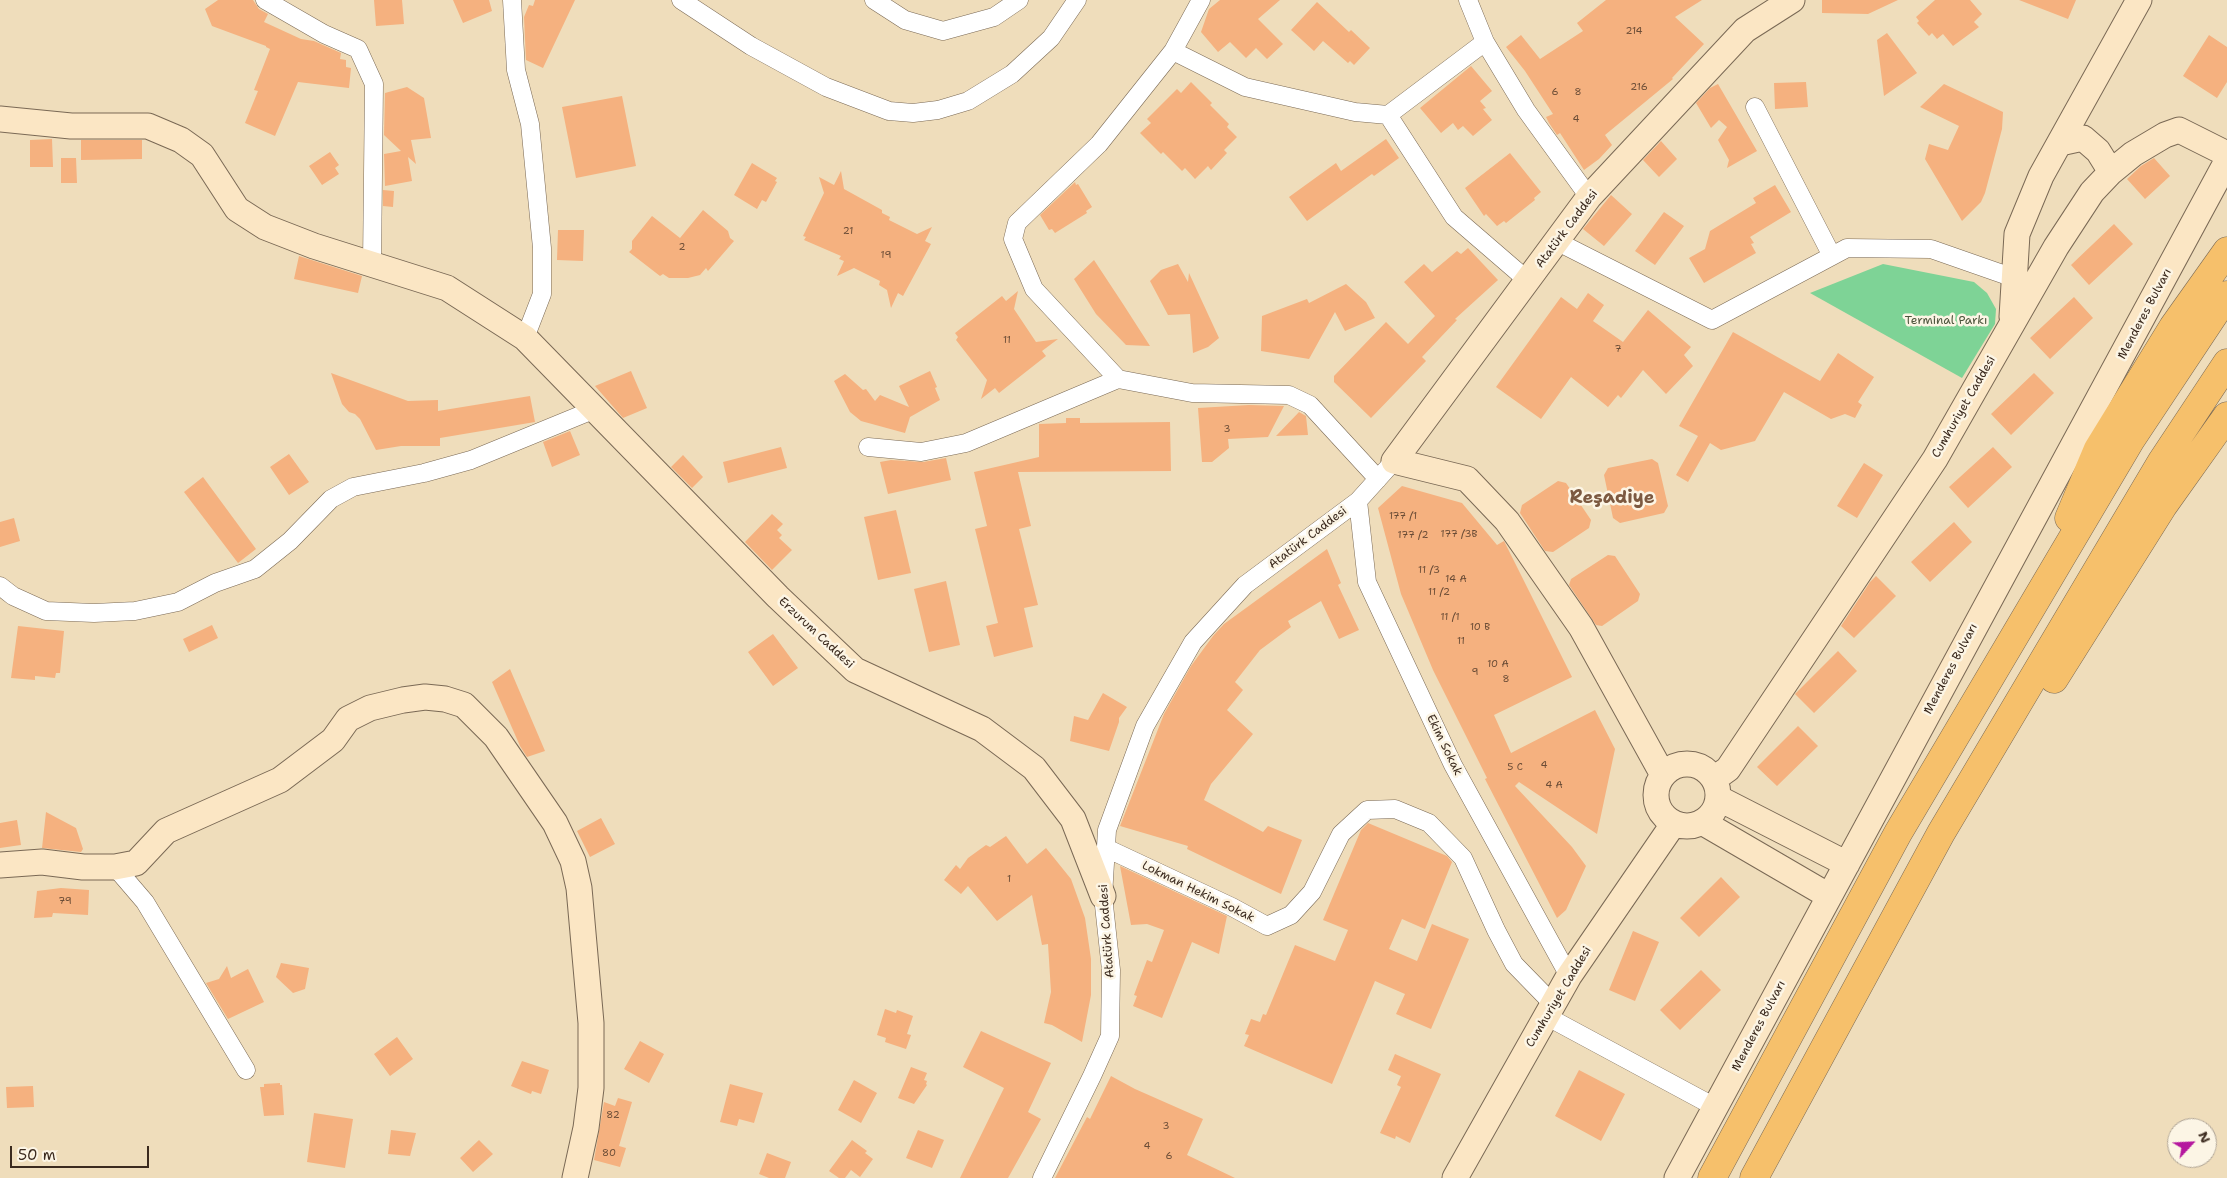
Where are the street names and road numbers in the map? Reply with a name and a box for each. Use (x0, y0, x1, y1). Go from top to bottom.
street label: Atatürk Caddesi (1533, 187, 1601, 271)
street label: Menderes Bulvarı (2115, 266, 2175, 362)
street label: Cumhuriyet Caddesi (1929, 354, 1999, 460)
street label: Atatürk Caddesi (1266, 504, 1350, 572)
street label: Erzurum Caddesi (775, 594, 857, 672)
street label: Menderes Bulvarı (1921, 621, 1981, 717)
street label: Ekim Sokak (1423, 712, 1465, 778)
street label: Lokman Hekim Sokak (1139, 858, 1257, 926)
street label: Atatürk Caddesi (1097, 883, 1117, 979)
street label: Cumhuriyet Caddesi (1523, 944, 1595, 1050)
street label: Menderes Bulvarı (1729, 978, 1789, 1074)

